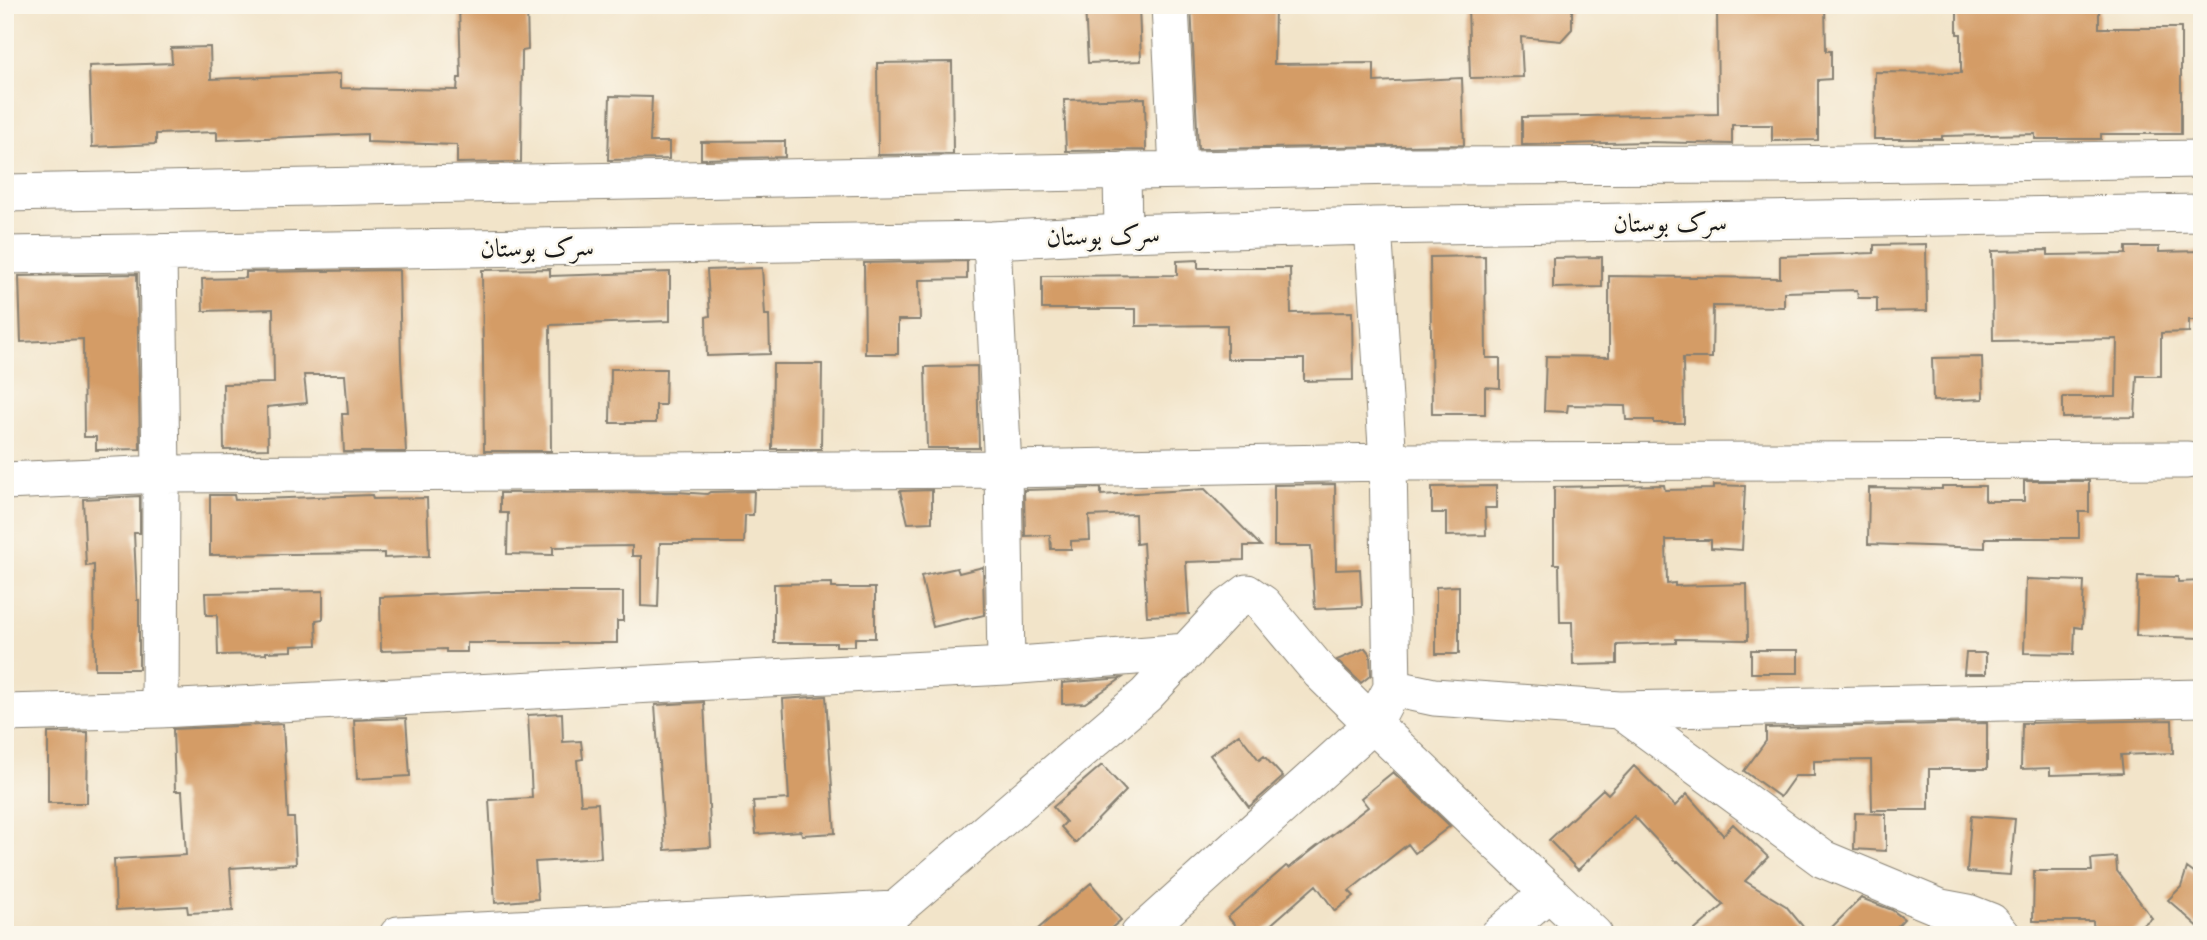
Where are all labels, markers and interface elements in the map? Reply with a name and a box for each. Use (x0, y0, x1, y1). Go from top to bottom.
street label: سرک بوستان (1613, 210, 1727, 240)
street label: سرک بوستان (1046, 222, 1161, 254)
street label: سرک بوستان (480, 235, 594, 265)

